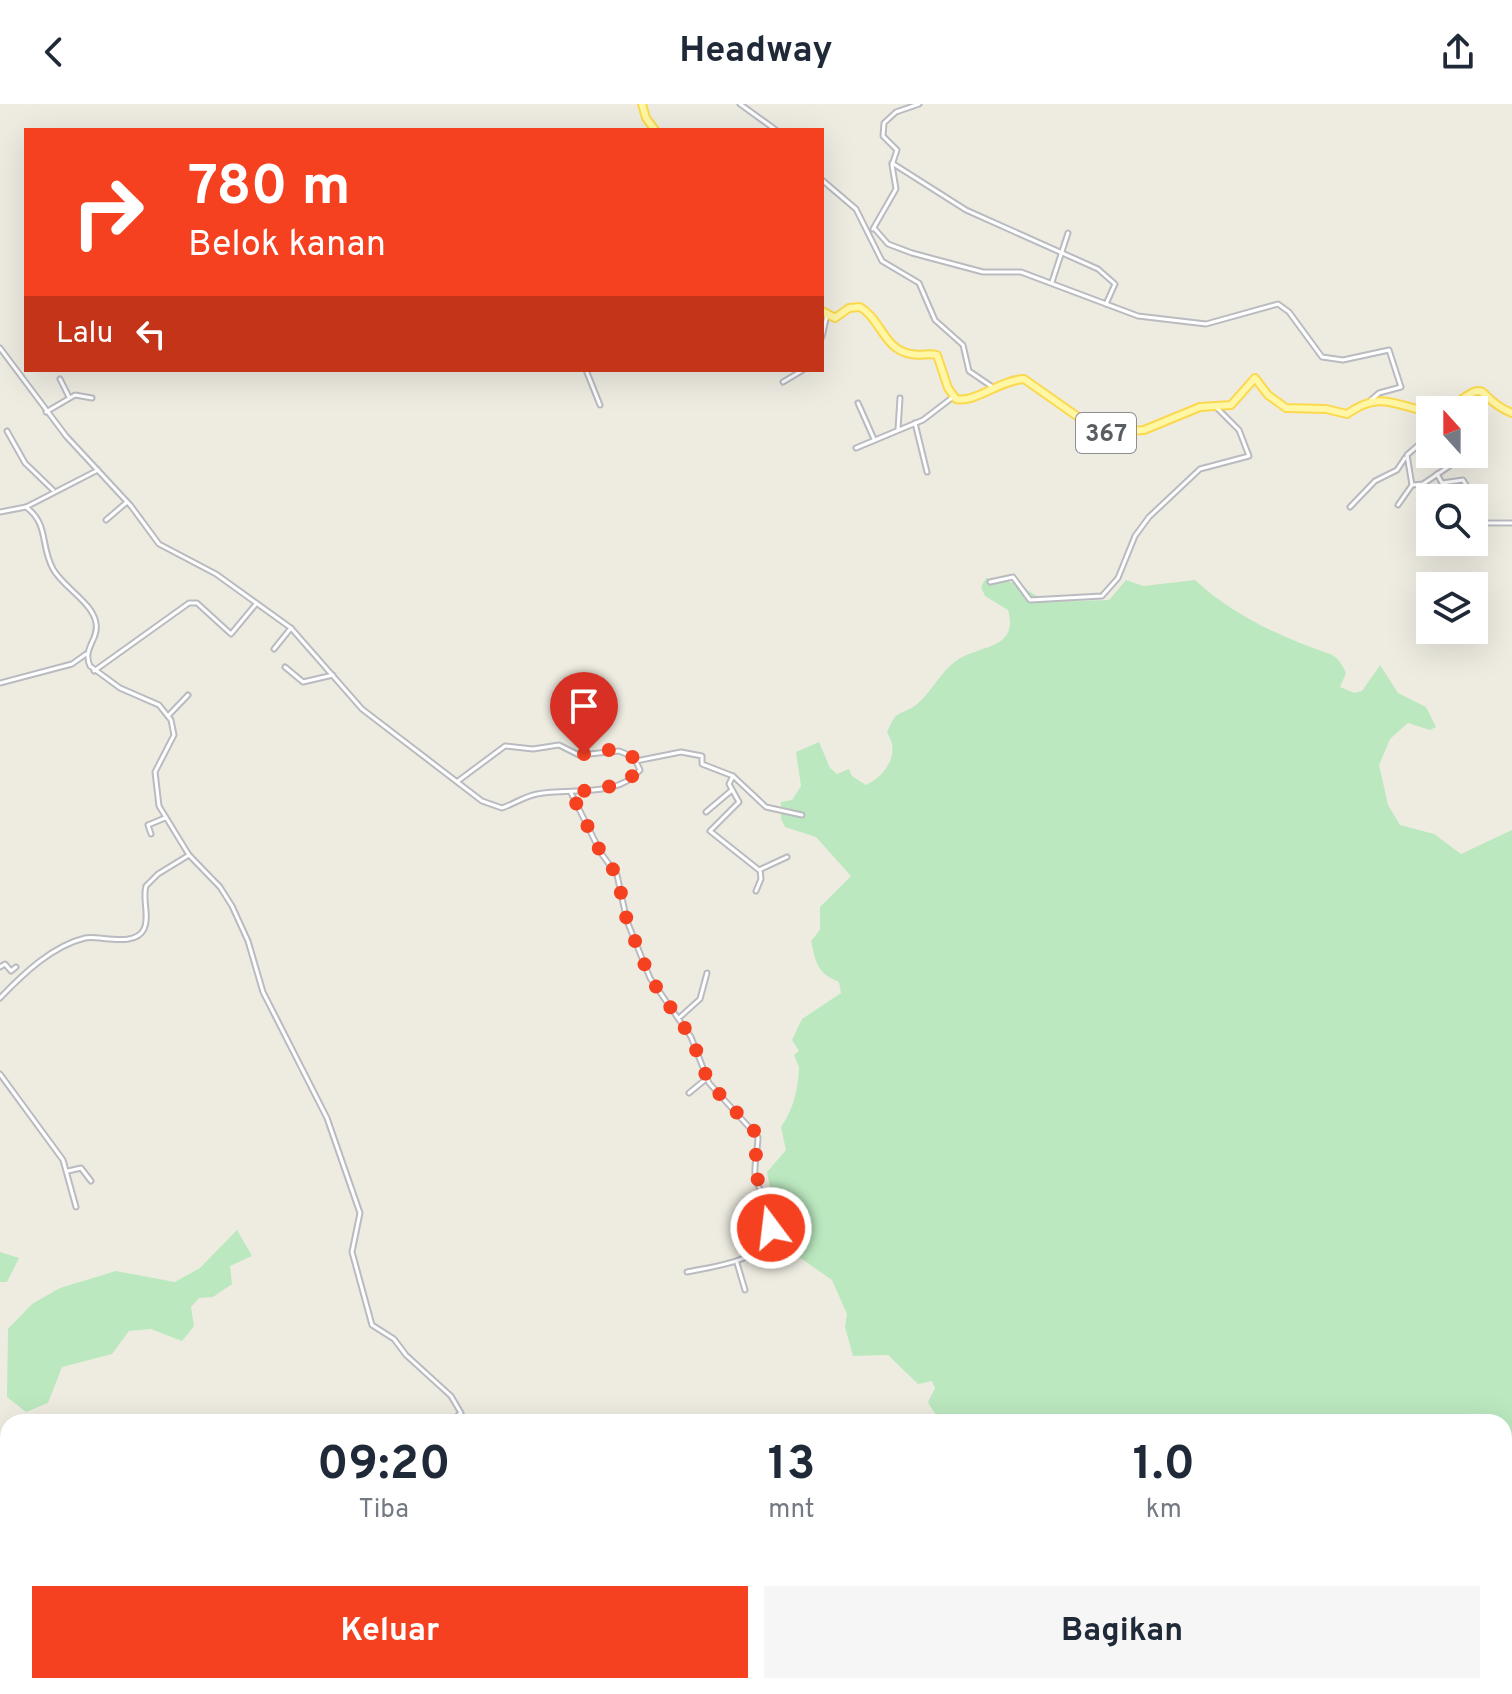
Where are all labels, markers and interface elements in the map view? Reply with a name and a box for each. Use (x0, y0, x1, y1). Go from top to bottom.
text: Headway (679, 29, 833, 75)
icon: back (32, 30, 76, 74)
icon: share (1436, 30, 1480, 74)
text: 780 m (188, 154, 351, 224)
icon: right (56, 160, 160, 264)
text: Belok kanan (188, 223, 386, 269)
icon: left (129, 312, 173, 356)
text: Lalu (56, 316, 113, 353)
north arrow (1416, 396, 1488, 468)
map controls (1416, 396, 1488, 644)
road number: 367 (1076, 413, 1136, 453)
button: search (1416, 484, 1488, 556)
button: layers (1416, 572, 1488, 644)
pin (550, 672, 618, 754)
icon: arrive (562, 684, 606, 728)
position arrow (729, 1186, 813, 1270)
text: 09:20 (317, 1436, 451, 1496)
text: 13 (767, 1436, 815, 1496)
text: 1.0 (1132, 1436, 1195, 1496)
text: Tiba (359, 1494, 409, 1527)
text: mnt (768, 1494, 815, 1527)
text: km (1146, 1494, 1182, 1527)
button: Keluar (32, 1586, 748, 1678)
button: Bagikan (764, 1586, 1480, 1678)

